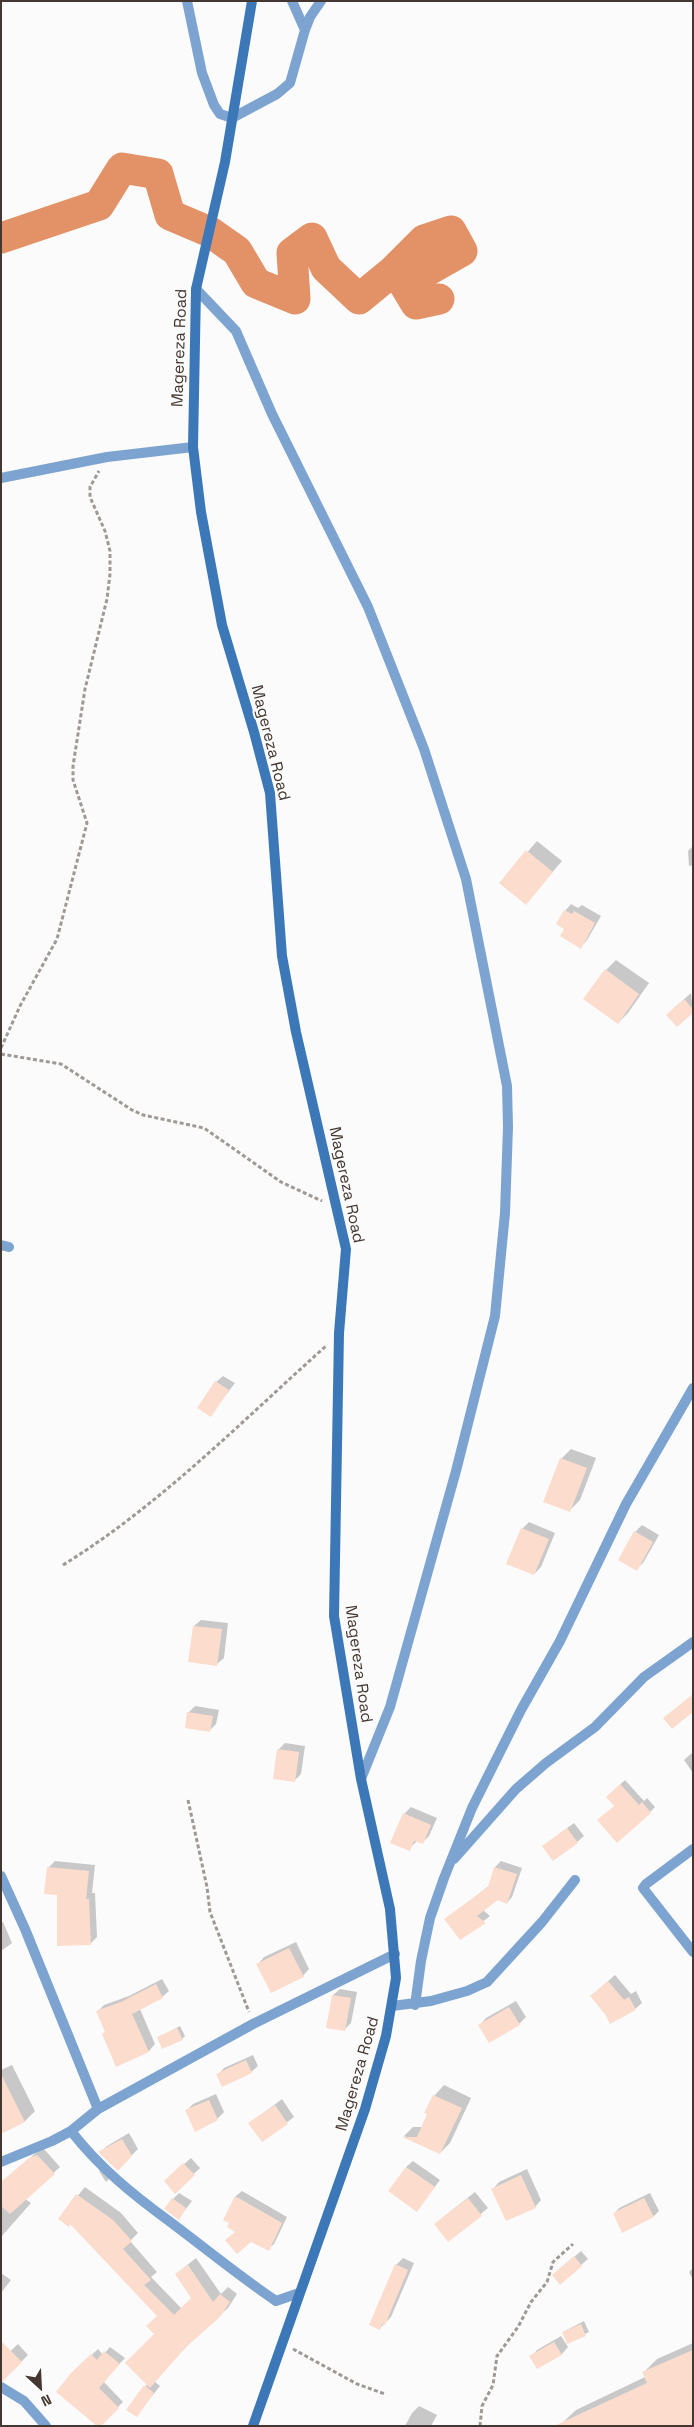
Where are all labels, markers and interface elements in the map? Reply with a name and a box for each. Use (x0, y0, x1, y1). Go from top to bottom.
street label: Magereza Road (168, 289, 192, 407)
street label: Magereza Road (246, 683, 294, 803)
street label: Magereza Road (324, 1125, 368, 1245)
street label: Magereza Road (340, 1604, 376, 1724)
street label: Magereza Road (332, 2014, 384, 2134)
north arrow (15, 2362, 65, 2412)
text: N (38, 2390, 54, 2411)

